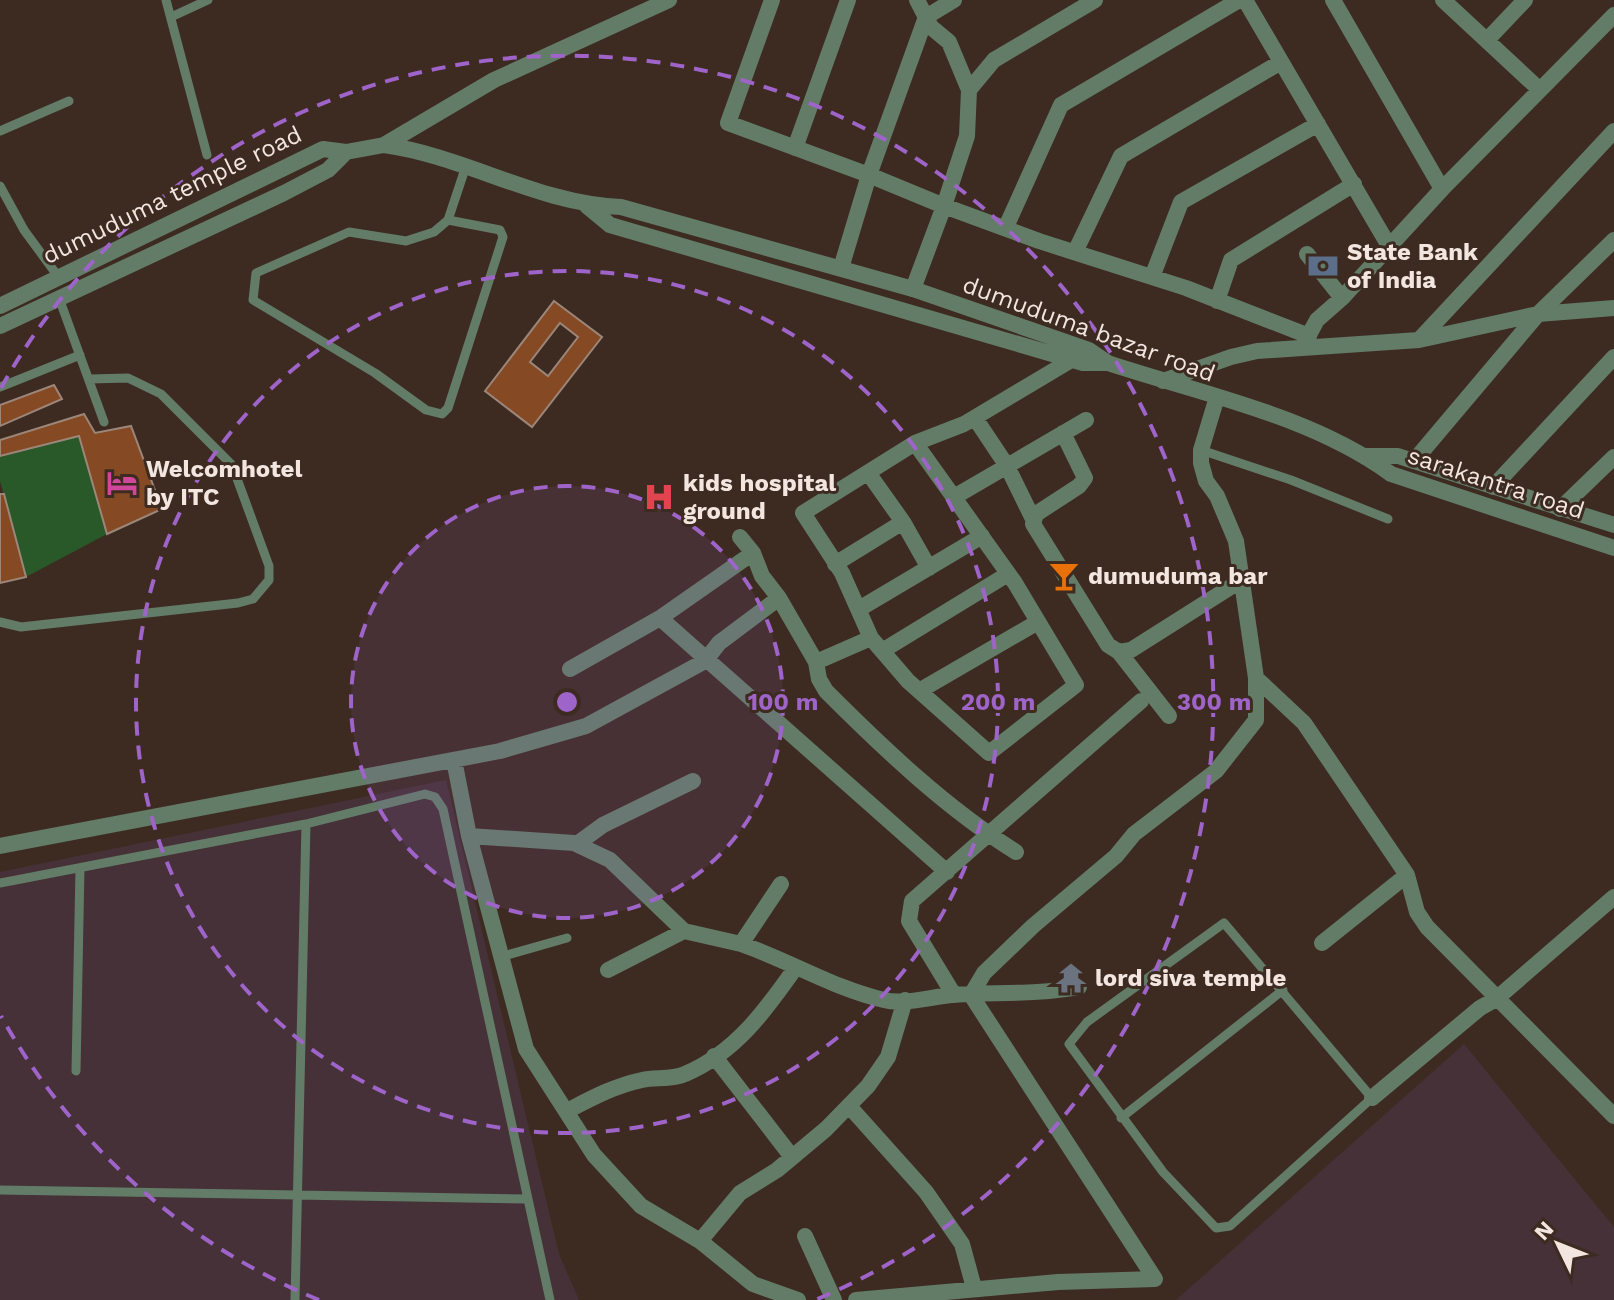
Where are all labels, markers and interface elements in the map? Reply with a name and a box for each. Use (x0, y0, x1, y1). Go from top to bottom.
street label: dumuduma temple road (38, 120, 306, 270)
place label: State Bank of India (1347, 238, 1478, 294)
bank icon: State Bank of India (1306, 249, 1340, 283)
street label: dumuduma bazar road (959, 270, 1219, 388)
street label: sarakantra road (1404, 441, 1588, 525)
place label: Welcomhotel by ITC (146, 455, 303, 511)
hotel icon: Welcomhotel by ITC (105, 466, 139, 500)
place label: kids hospital ground (683, 469, 836, 525)
hospital icon: kids hospital ground (642, 480, 676, 514)
bar icon: dumuduma bar (1047, 559, 1081, 593)
place label: dumuduma bar (1088, 562, 1268, 590)
centre of rings (553, 688, 581, 716)
text: 100 m (748, 688, 818, 716)
text: 200 m (961, 688, 1035, 716)
text: 300 m (1177, 688, 1251, 716)
temple icon: lord siva temple (1054, 961, 1088, 995)
place label: lord siva temple (1095, 964, 1286, 992)
north arrow (1518, 1204, 1598, 1284)
text: N (1529, 1216, 1558, 1245)

